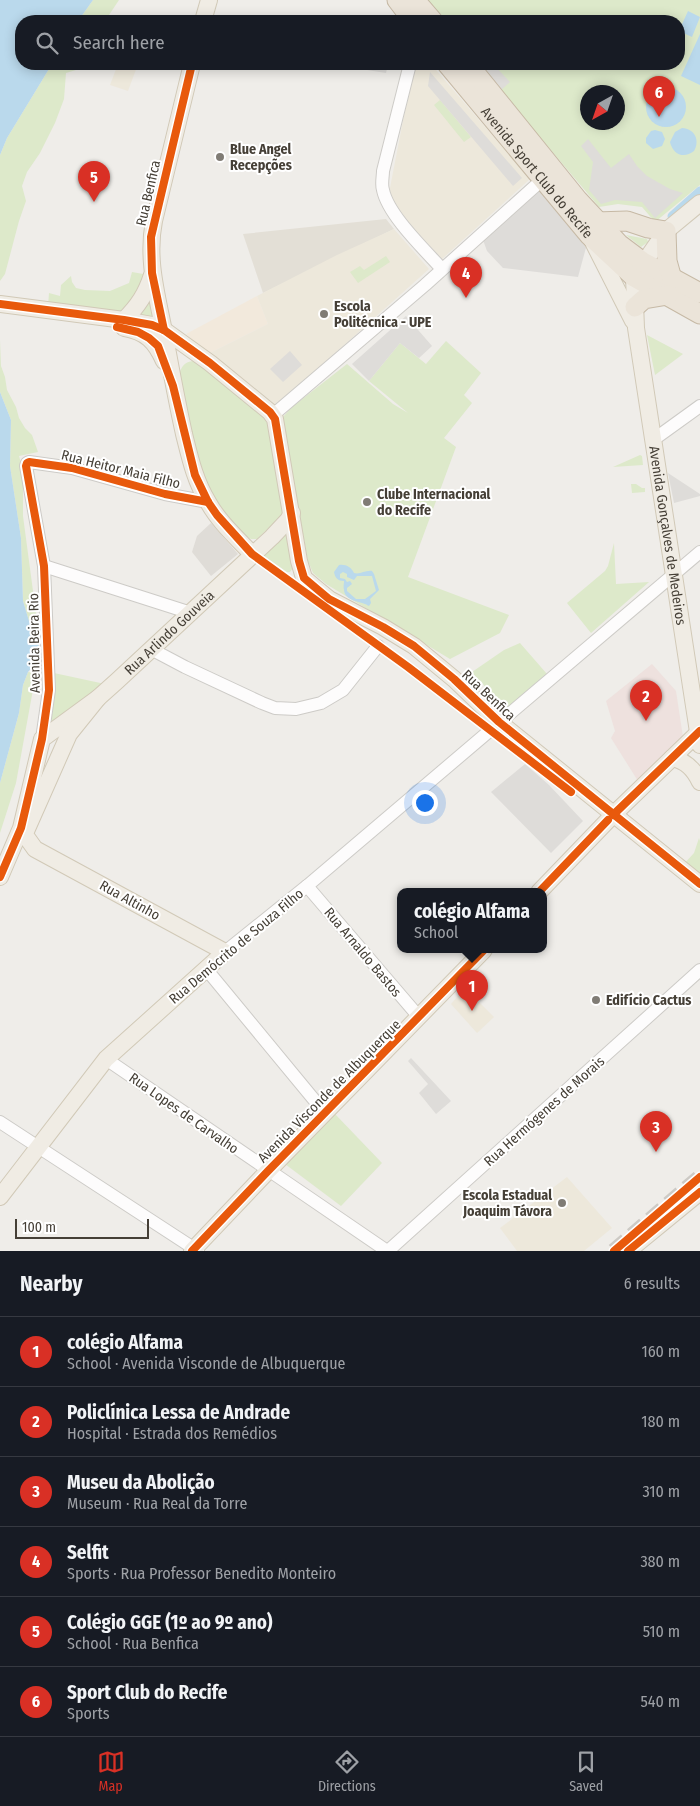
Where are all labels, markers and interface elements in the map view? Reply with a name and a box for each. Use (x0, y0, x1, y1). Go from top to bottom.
search box (15, 15, 685, 70)
icon: search (33, 29, 61, 57)
text: Search here (73, 31, 165, 54)
pin: 6 (643, 76, 675, 117)
north arrow (580, 85, 625, 130)
street label: Avenida Sport Club do Recife (477, 104, 596, 242)
place label: Blue Angel Recepções (230, 141, 292, 175)
marker: Blue Angel Recepções (214, 151, 226, 163)
street label: Rua Benfica (133, 158, 164, 228)
pin: 5 (78, 161, 110, 202)
pin: 4 (450, 257, 482, 298)
place label: Escola Politécnica - UPE (334, 298, 432, 331)
marker: Escola Politécnica - UPE (318, 308, 330, 320)
street label: Avenida Gonçalves de Medeiros (645, 445, 689, 626)
street label: Rua Heitor Maia Filho (60, 446, 182, 493)
place label: Clube Internacional do Recife (377, 486, 491, 519)
marker: Clube Internacional do Recife (361, 496, 373, 508)
street label: Rua Arlindo Gouveia (121, 587, 218, 679)
street label: Avenida Beira Rio (25, 593, 44, 693)
street label: Rua Benfica (458, 666, 519, 725)
pin: 2 (630, 680, 662, 721)
your location (412, 790, 438, 816)
street label: Rua Altinho (97, 877, 163, 924)
street label: Rua Demócrito de Souza Filho (166, 885, 307, 1008)
popup (397, 888, 547, 953)
text: colégio Alfama (414, 900, 530, 923)
street label: Rua Arnaldo Bastos (320, 904, 405, 1000)
text: School (414, 923, 458, 942)
pin: 1 (456, 970, 488, 1011)
place label: Edifício Cactus (606, 992, 691, 1009)
marker: Edifício Cactus (590, 994, 602, 1006)
street label: Avenida Visconde de Albuquerque (254, 1016, 404, 1166)
street label: Rua Hermógenes de Morais (481, 1053, 608, 1170)
street label: Rua Lopes de Carvalho (126, 1069, 242, 1158)
pin: 3 (640, 1111, 672, 1152)
place label: Escola Estadual Joaquim Távora (462, 1187, 552, 1220)
marker: Escola Estadual Joaquim Távora (556, 1197, 568, 1209)
scale bar (15, 1216, 149, 1239)
text: 100 m (22, 1219, 56, 1236)
text: Nearby (20, 1271, 82, 1297)
text: 6 results (624, 1274, 680, 1293)
text: colégio Alfama (67, 1331, 183, 1354)
text: 1 (33, 1342, 39, 1361)
text: 160 m (641, 1342, 680, 1361)
text: School · Avenida Visconde de Albuquerque (67, 1354, 345, 1373)
text: Policlínica Lessa de Andrade (67, 1401, 290, 1424)
text: 2 (32, 1412, 40, 1431)
text: 180 m (641, 1412, 680, 1431)
text: Hospital · Estrada dos Remédios (67, 1424, 277, 1443)
text: Museu da Abolição (67, 1471, 215, 1494)
text: 3 (32, 1482, 40, 1501)
text: 310 m (643, 1482, 680, 1501)
text: Museum · Rua Real da Torre (67, 1494, 247, 1513)
text: Selfit (67, 1541, 109, 1564)
text: 4 (32, 1552, 40, 1571)
text: 380 m (640, 1552, 680, 1571)
text: Sports · Rua Professor Benedito Monteiro (67, 1564, 336, 1583)
text: Colégio GGE (1º ao 9º ano) (67, 1611, 273, 1634)
text: 5 (32, 1622, 40, 1641)
text: 510 m (643, 1622, 680, 1641)
text: School · Rua Benfica (67, 1634, 199, 1653)
text: Sport Club do Recife (67, 1681, 227, 1704)
text: 6 (32, 1692, 40, 1711)
text: 540 m (641, 1692, 680, 1711)
text: Sports (67, 1704, 110, 1723)
tab: Map (97, 1748, 125, 1795)
tab: Directions (318, 1748, 376, 1795)
tab: Saved (569, 1748, 603, 1795)

